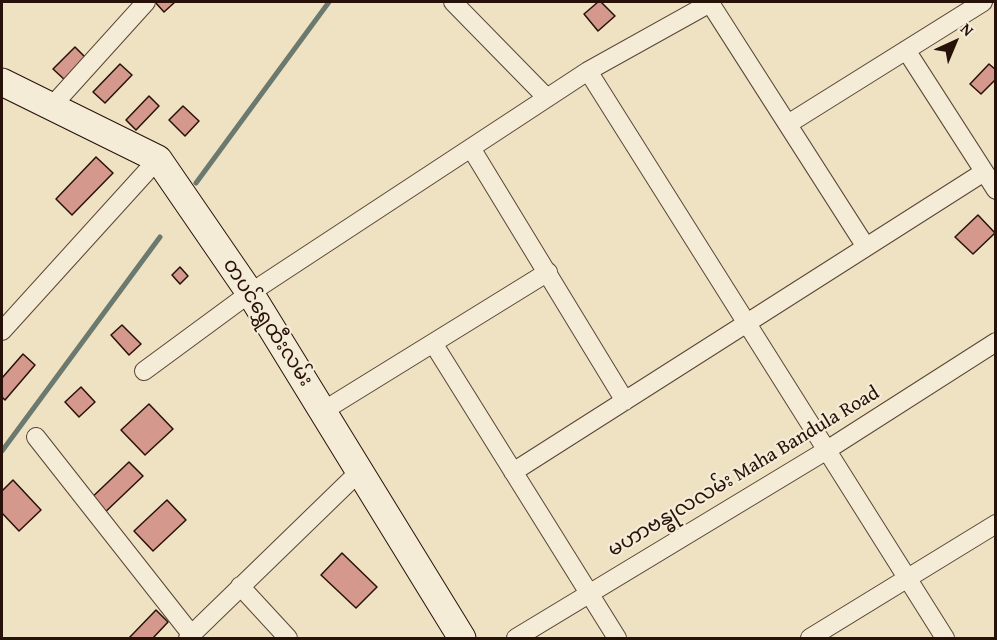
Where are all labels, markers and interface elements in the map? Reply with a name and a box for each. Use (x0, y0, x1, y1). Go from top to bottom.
north arrow (925, 12, 985, 72)
text: N (955, 17, 980, 41)
street label: တပင်ရွှေထီးလမ်း (217, 255, 317, 391)
street label: မဟာဗန္ဓုလလမ်း Maha Bandula Road (604, 381, 884, 563)

